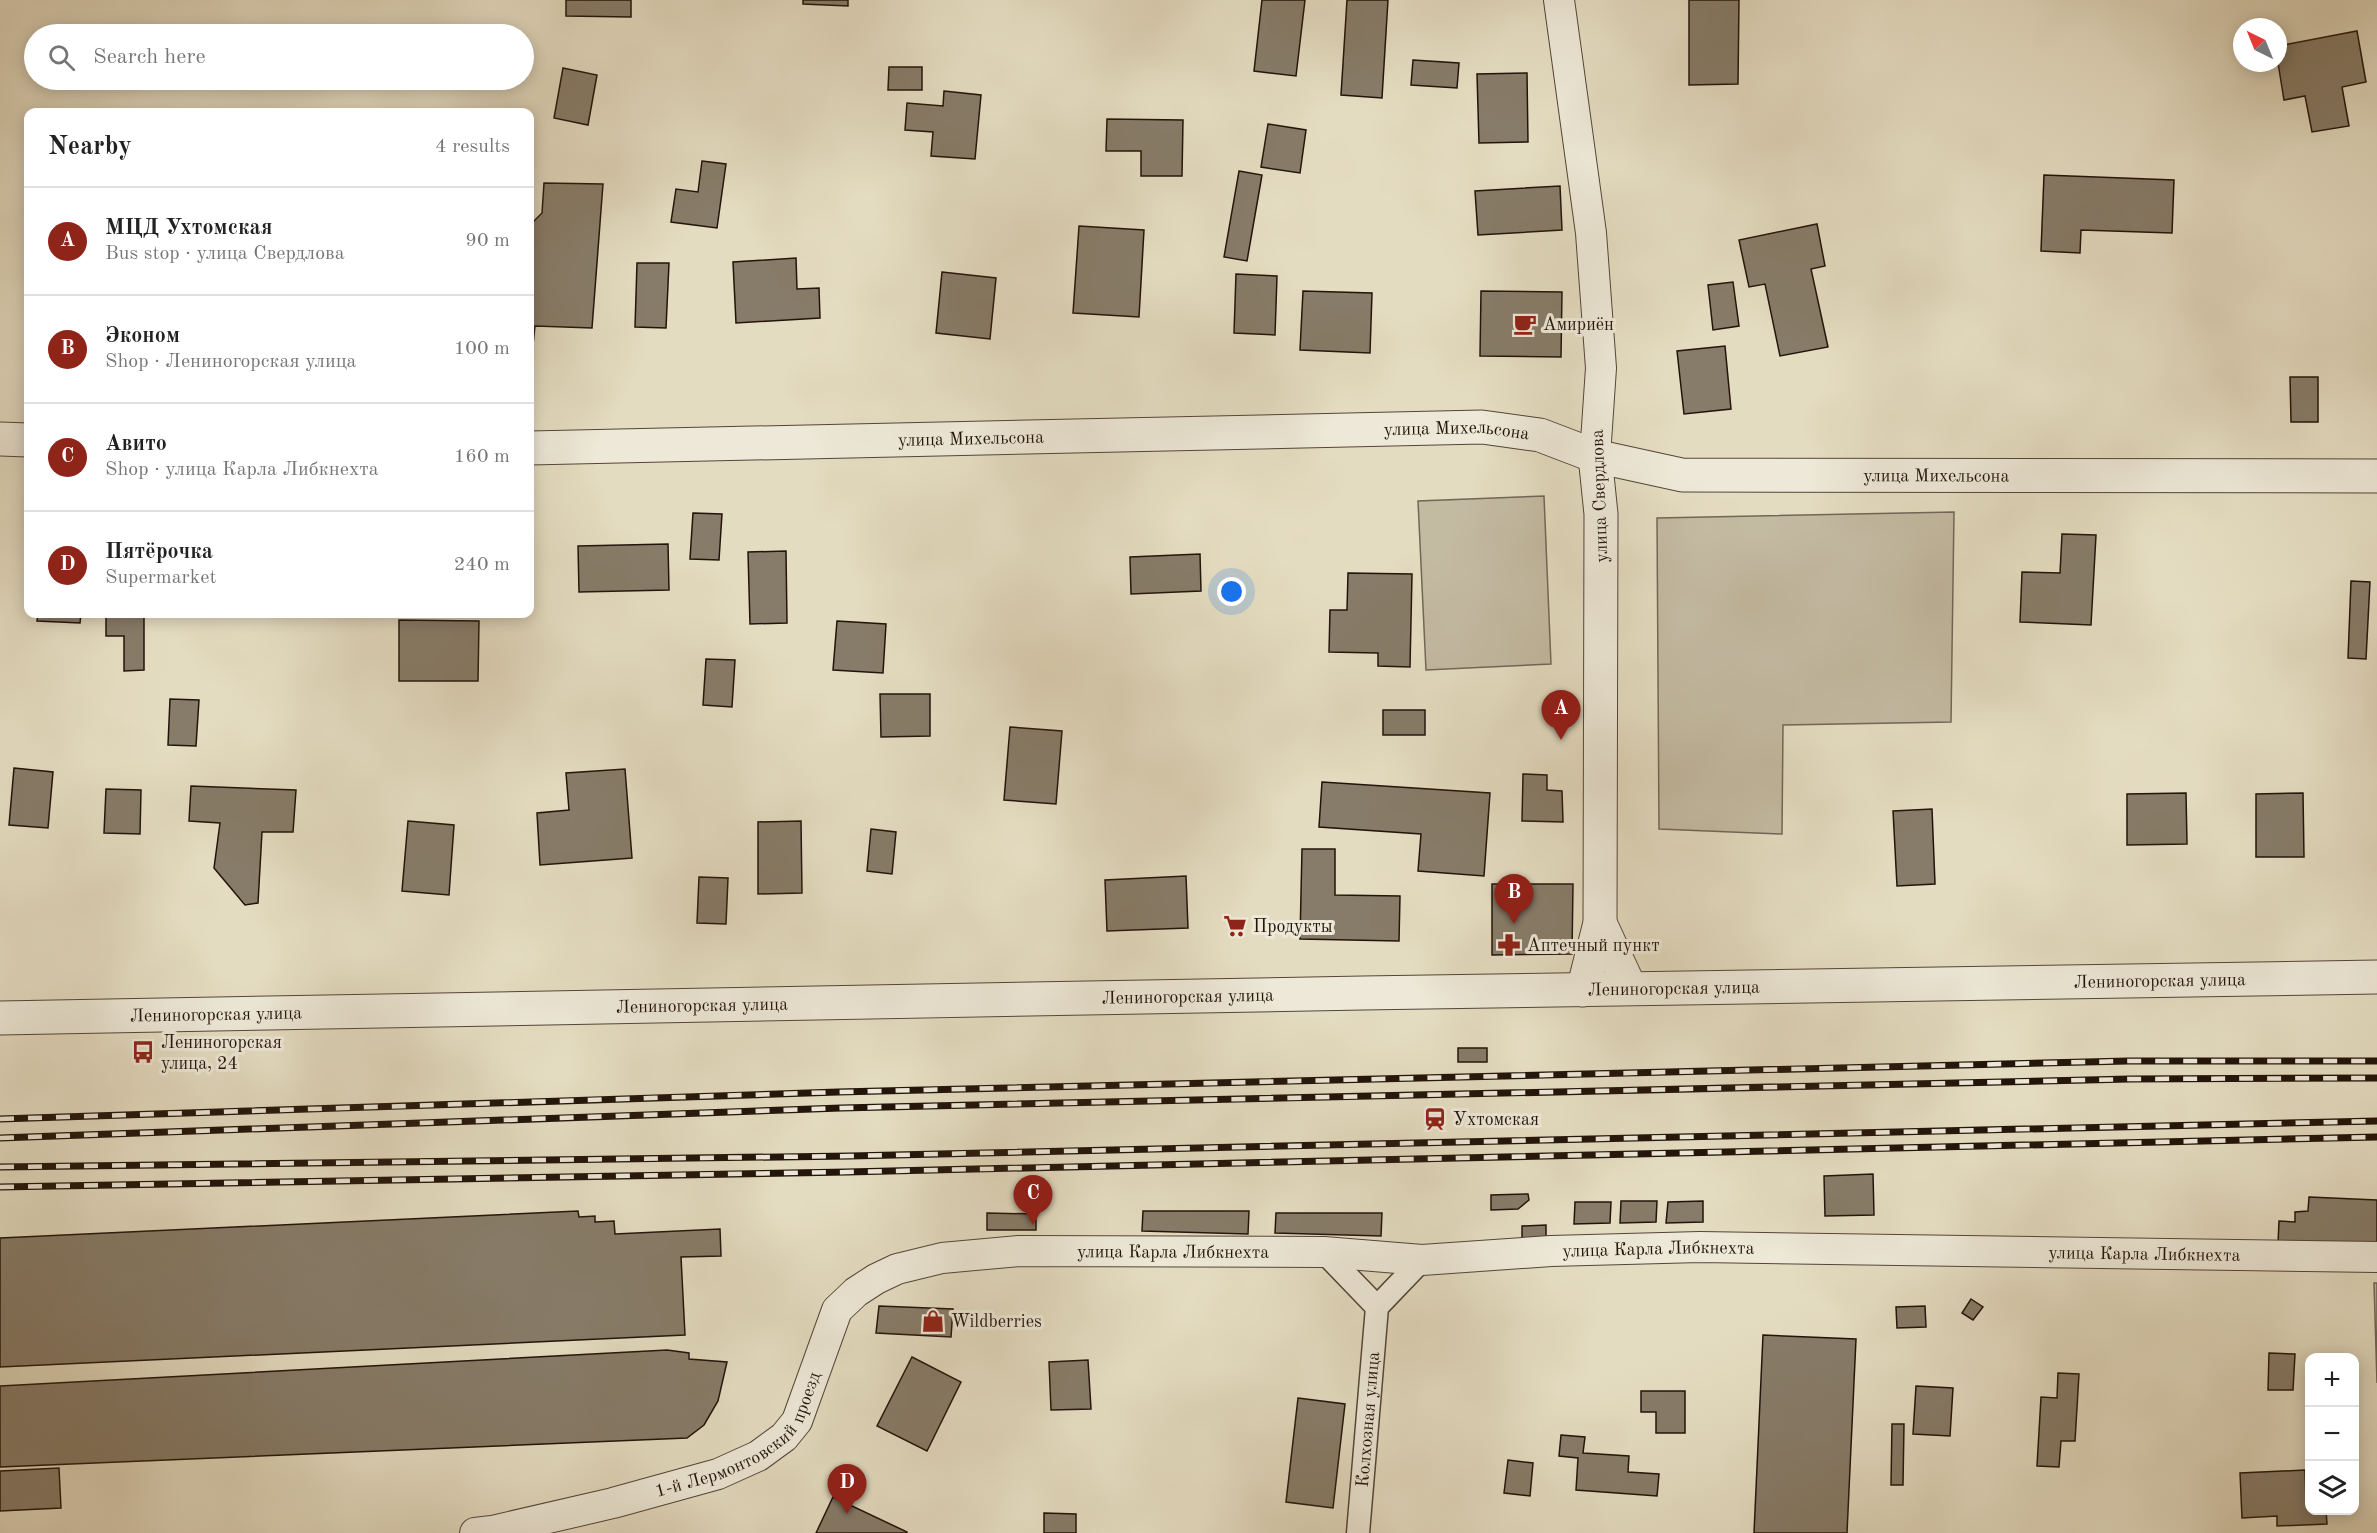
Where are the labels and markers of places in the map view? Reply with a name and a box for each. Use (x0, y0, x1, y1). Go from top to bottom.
cafe icon: Амириён (1512, 311, 1538, 337)
place label: Амириён (1543, 316, 1614, 334)
pin: A (1542, 690, 1580, 740)
pin: B (1494, 874, 1534, 924)
supermarket icon: Продукты (1222, 913, 1248, 939)
place label: Продукты (1253, 918, 1333, 936)
pharmacy icon: Аптечный пункт (1496, 932, 1522, 958)
place label: Аптечный пункт (1527, 937, 1660, 955)
place label: Лениногорская улица, 24 (161, 1034, 282, 1073)
bus stop icon: Лениногорская улица, 24 (130, 1039, 156, 1065)
station icon: Ухтомская (1422, 1106, 1448, 1132)
place label: Ухтомская (1453, 1111, 1539, 1129)
pin: C (1014, 1176, 1052, 1225)
shop icon: Wildberries (920, 1308, 946, 1334)
place label: Wildberries (951, 1313, 1042, 1331)
pin: D (828, 1464, 866, 1514)

